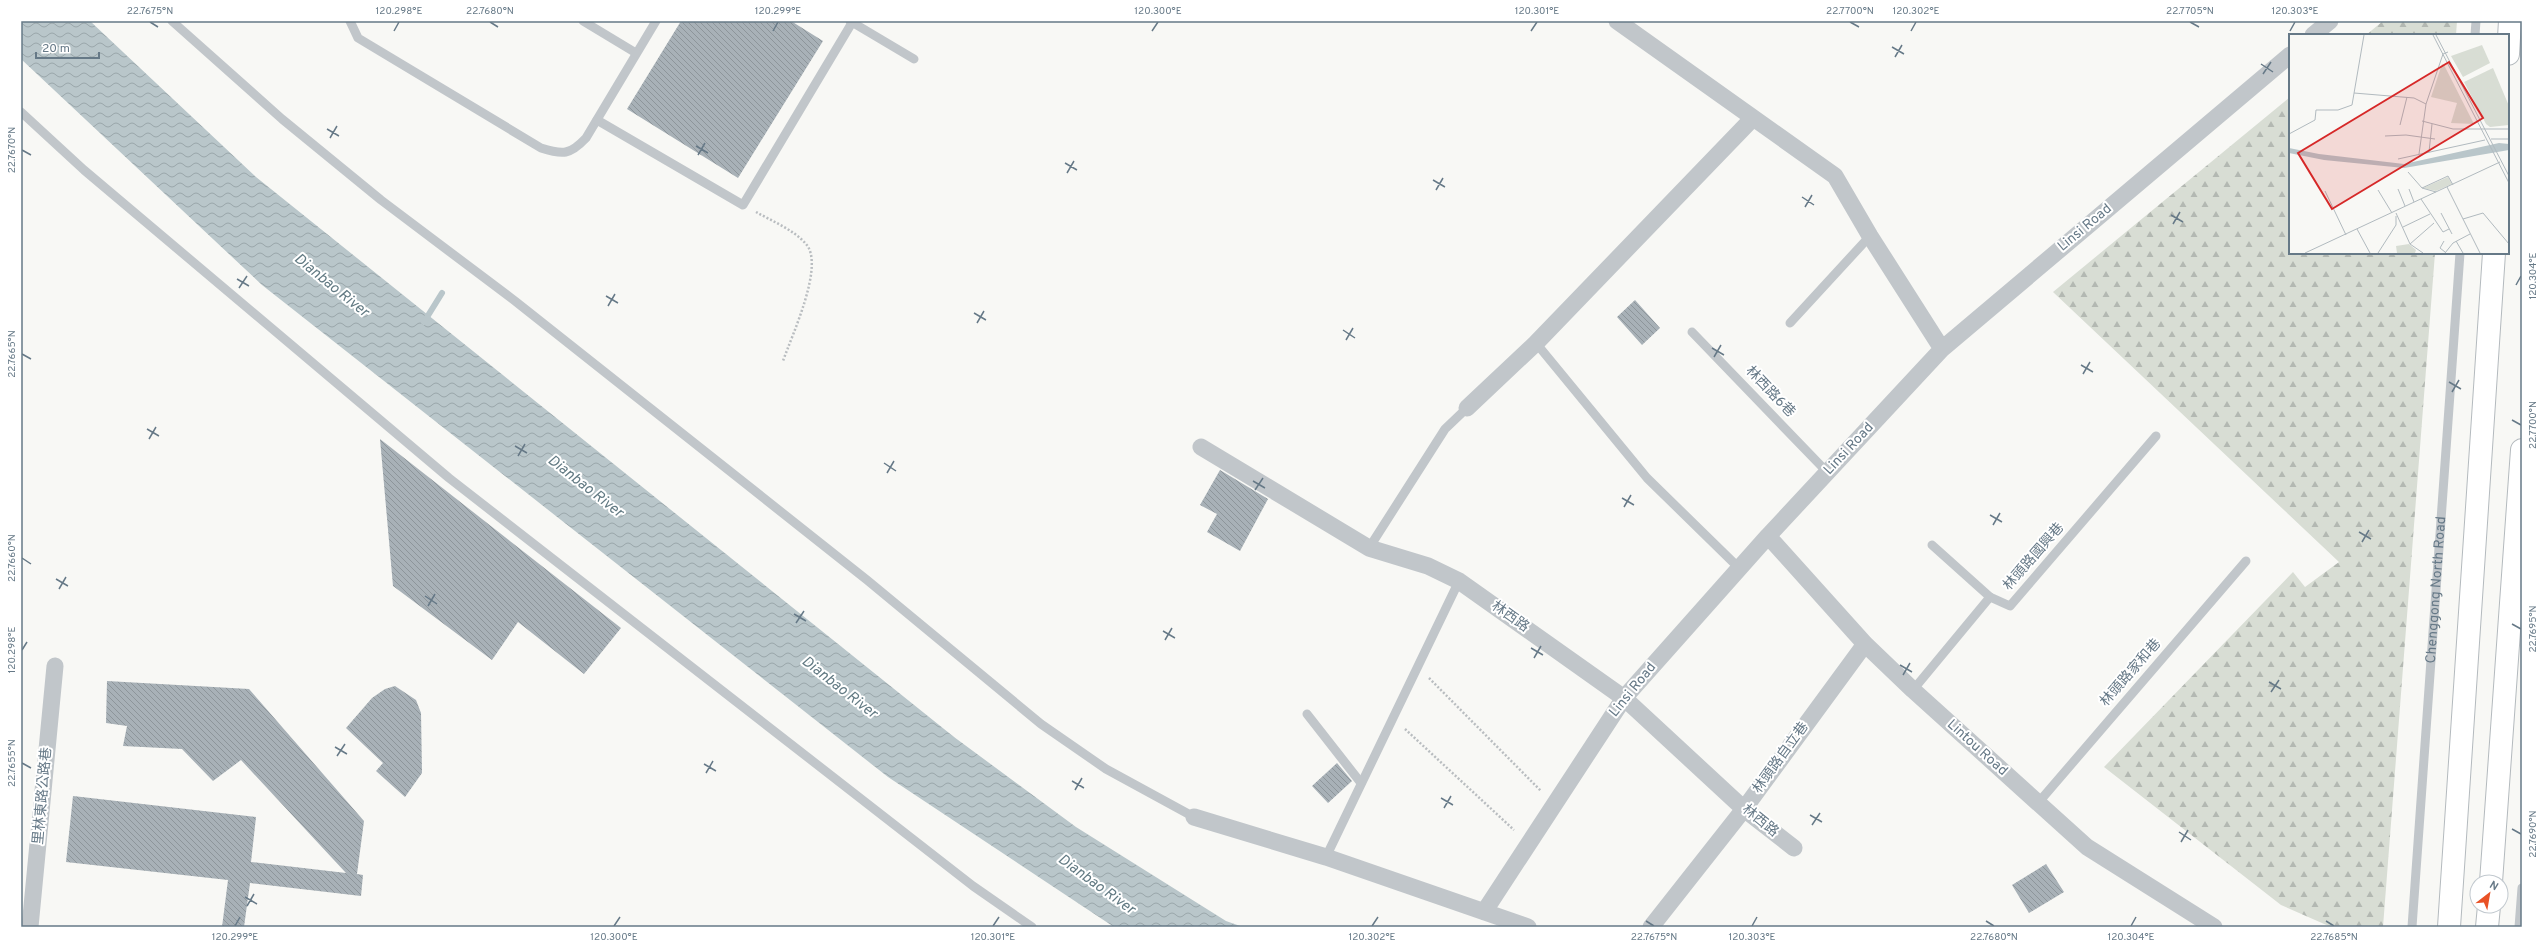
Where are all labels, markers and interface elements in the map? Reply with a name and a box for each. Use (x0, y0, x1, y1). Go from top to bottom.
text: 22.7675°N (127, 5, 173, 18)
text: 120.298°E (376, 5, 422, 18)
text: 22.7680°N (466, 5, 514, 18)
text: 120.299°E (755, 5, 801, 18)
text: 120.300°E (1134, 5, 1182, 18)
text: 120.301°E (1515, 5, 1559, 18)
text: 22.7700°N (1826, 5, 1874, 18)
text: 120.302°E (1892, 5, 1940, 18)
text: 22.7705°N (2166, 5, 2214, 18)
text: 120.303°E (2272, 5, 2318, 18)
scale bar (36, 34, 99, 60)
inset map (2289, 34, 2509, 254)
text: 20 m (42, 41, 70, 57)
text: 22.7670°N (6, 127, 19, 173)
street label: Linsi Road (2055, 201, 2115, 255)
water label: Dianbao River (290, 250, 373, 323)
text: 120.304°E (2527, 252, 2540, 300)
text: 22.7665°N (6, 330, 19, 378)
street label: 林西路6巷 (1742, 363, 1798, 421)
text: 22.7700°N (2527, 401, 2540, 449)
street label: Linsi Road (1821, 419, 1877, 479)
water label: Dianbao River (543, 451, 628, 523)
street label: Chenggong North Road (2422, 516, 2450, 664)
street label: 林頭路國興巷 (2000, 520, 2068, 594)
text: 22.7660°N (6, 534, 19, 582)
street label: 林西路 (1488, 598, 1532, 636)
text: 22.7695°N (2527, 605, 2540, 653)
text: 120.298°E (6, 627, 19, 673)
street label: 林頭路家和巷 (2096, 635, 2165, 710)
water label: Dianbao River (797, 652, 882, 724)
street label: Linsi Road (1606, 659, 1660, 721)
street label: Lintou Road (1943, 716, 2011, 780)
street label: 林頭路自立巷 (1749, 719, 1813, 797)
text: 22.7655°N (6, 739, 19, 787)
street label: 里林東路公路巷 (30, 746, 56, 846)
street label: 林西路 (1738, 801, 1782, 841)
text: 22.7690°N (2527, 810, 2540, 858)
water label: Dianbao River (1054, 851, 1139, 920)
north arrow (2469, 874, 2509, 914)
text: N (2487, 878, 2501, 894)
text: 120.299°E (212, 931, 258, 944)
text: 120.300°E (590, 931, 638, 944)
text: 120.301°E (971, 931, 1015, 944)
text: 120.302°E (1348, 931, 1396, 944)
text: 22.7675°N (1631, 931, 1677, 944)
text: 120.303°E (1729, 931, 1775, 944)
text: 22.7680°N (1970, 931, 2018, 944)
text: 120.304°E (2107, 931, 2155, 944)
text: 22.7685°N (2310, 931, 2358, 944)

